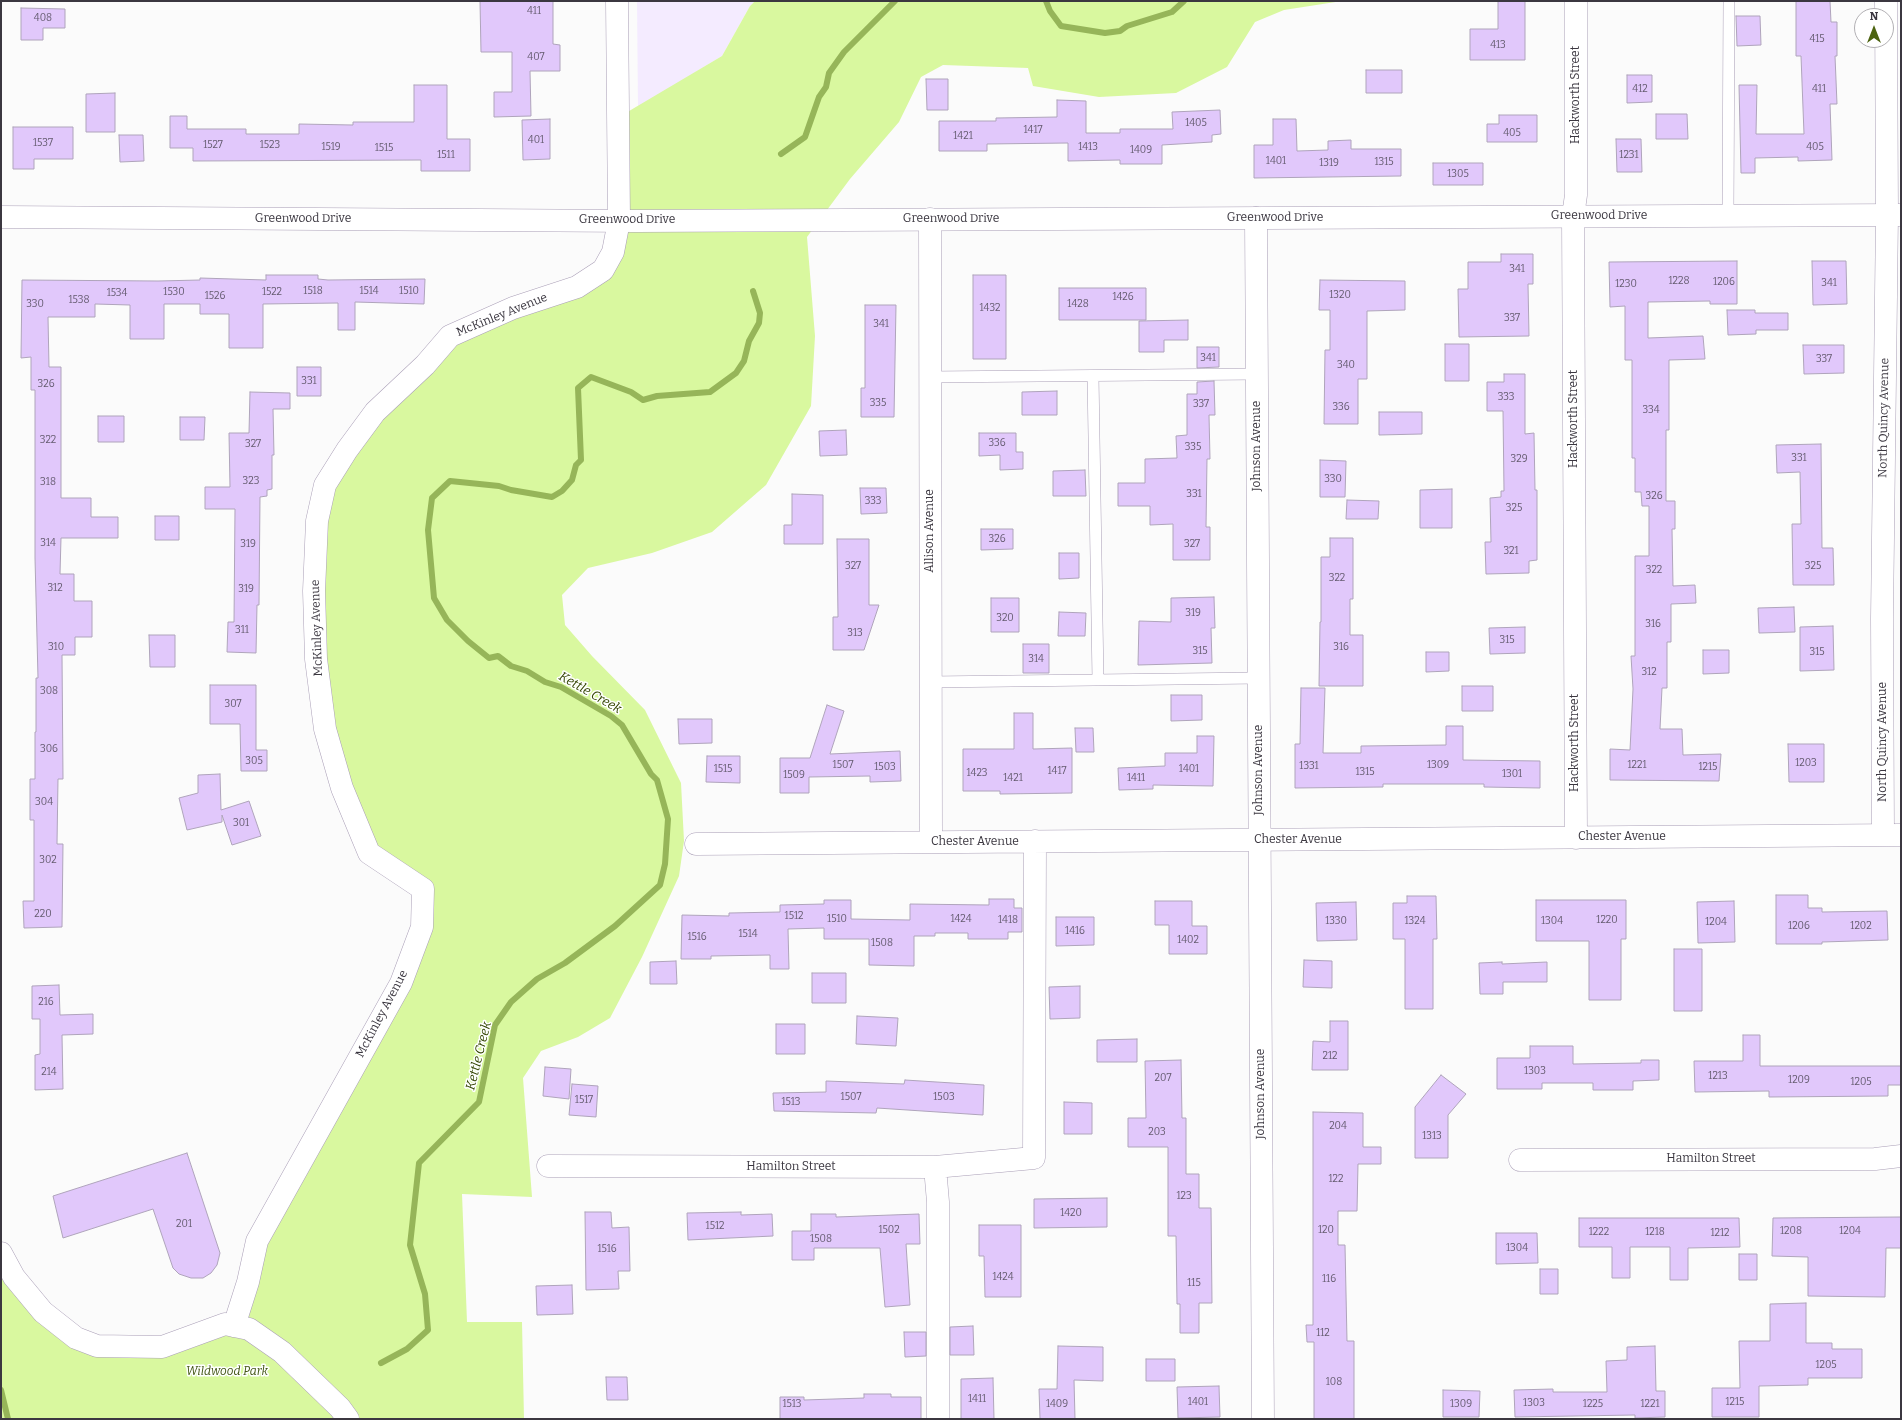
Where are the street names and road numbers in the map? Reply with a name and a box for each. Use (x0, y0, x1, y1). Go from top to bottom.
street label: Hackworth Street (1569, 46, 1583, 144)
street label: Greenwood Drive (1551, 209, 1647, 223)
street label: Greenwood Drive (1227, 211, 1323, 225)
street label: Greenwood Drive (255, 212, 351, 226)
street label: Greenwood Drive (903, 212, 999, 226)
street label: Greenwood Drive (579, 213, 675, 227)
street label: McKinley Avenue (454, 290, 550, 340)
street label: North Quincy Avenue (1876, 358, 1892, 478)
street label: Hackworth Street (1567, 370, 1581, 468)
street label: Johnson Avenue (1250, 401, 1264, 491)
street label: Allison Avenue (923, 489, 937, 573)
street label: McKinley Avenue (308, 579, 326, 677)
street label: North Quincy Avenue (1876, 682, 1890, 802)
street label: Hackworth Street (1568, 694, 1582, 792)
street label: Johnson Avenue (1252, 725, 1266, 815)
street label: Chester Avenue (1578, 830, 1666, 844)
street label: Chester Avenue (1254, 833, 1342, 847)
street label: Chester Avenue (931, 835, 1019, 849)
street label: McKinley Avenue (353, 968, 411, 1060)
street label: Johnson Avenue (1254, 1049, 1268, 1139)
street label: Hamilton Street (1666, 1152, 1756, 1166)
street label: Hamilton Street (746, 1160, 836, 1174)

